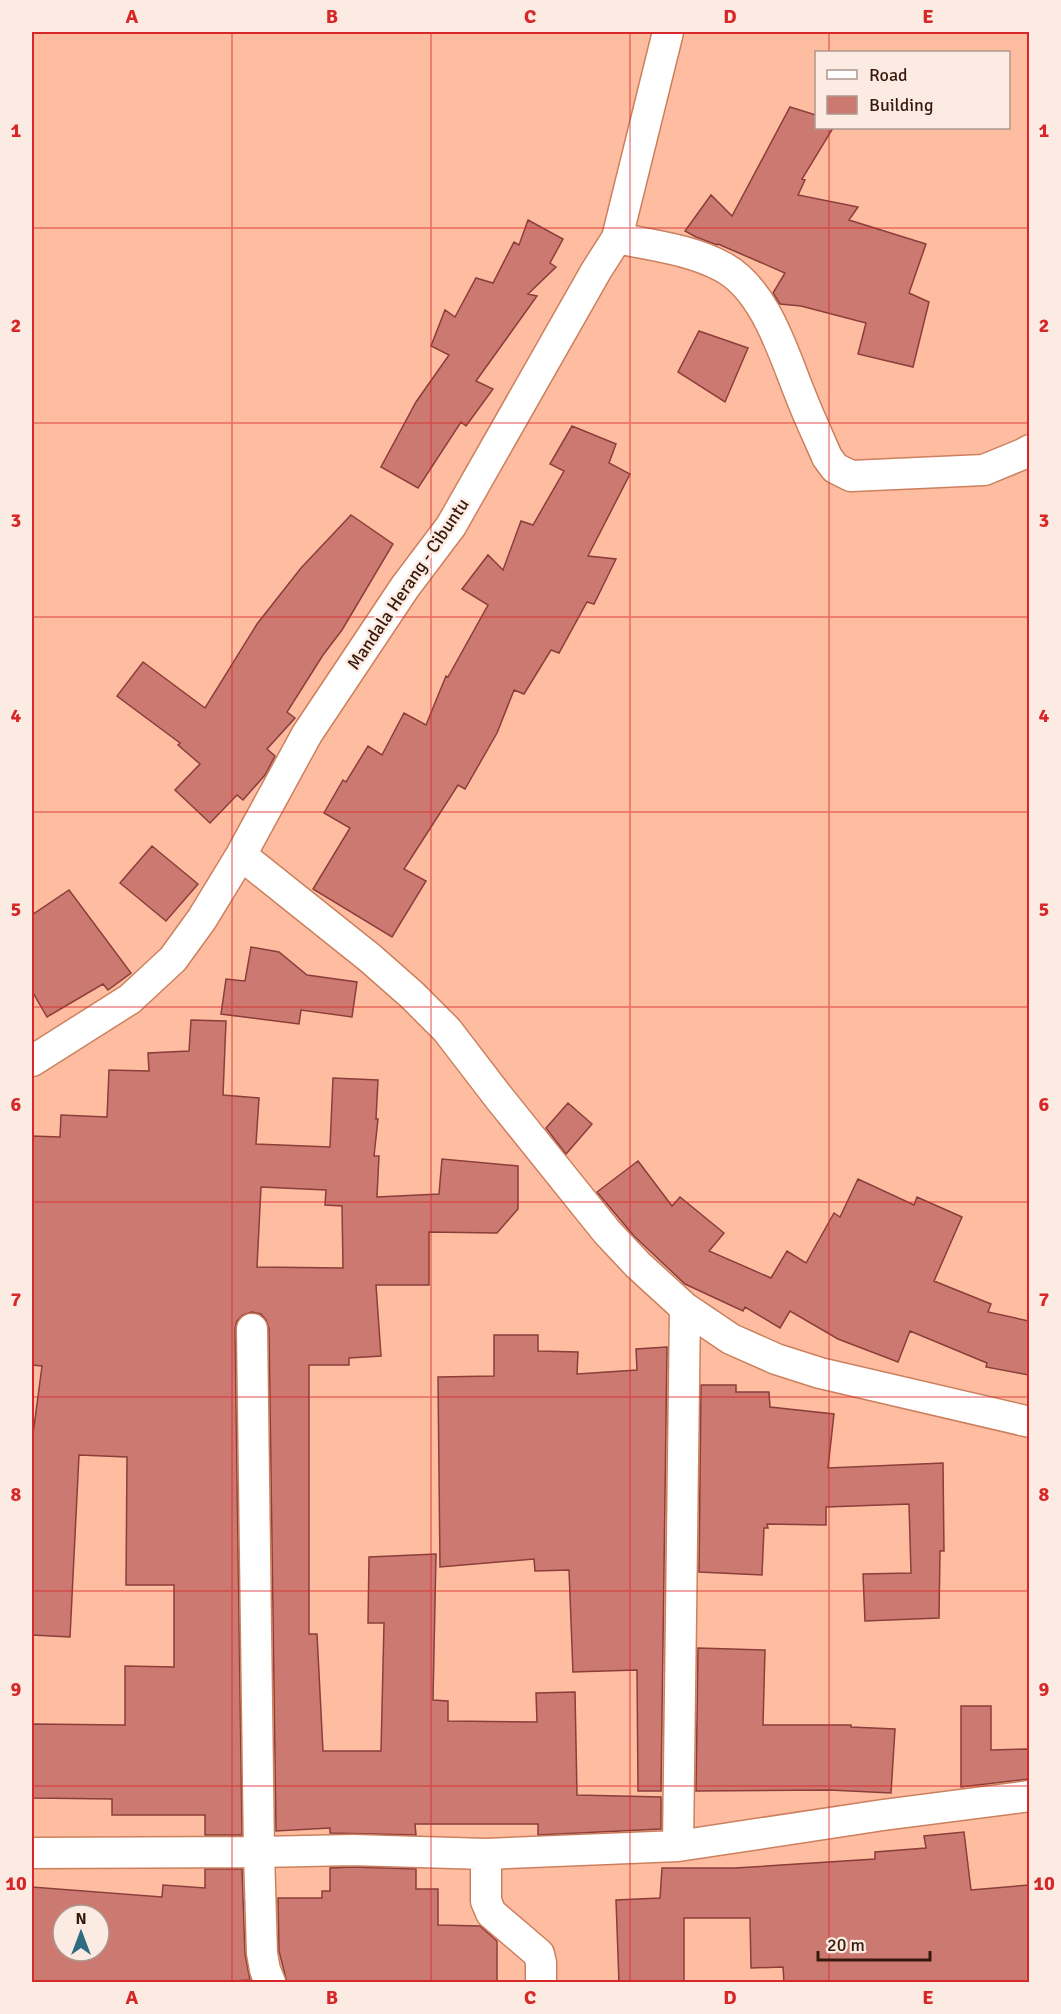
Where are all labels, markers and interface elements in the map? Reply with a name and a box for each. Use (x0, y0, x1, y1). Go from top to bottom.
text: A (126, 4, 139, 29)
text: B (326, 4, 338, 29)
text: C (524, 4, 536, 29)
text: D (723, 4, 737, 29)
text: E (922, 4, 934, 29)
legend (815, 51, 1010, 129)
text: Road (869, 64, 908, 86)
text: Building (869, 94, 933, 116)
text: 1 (11, 118, 22, 143)
text: 1 (1039, 118, 1050, 143)
text: 2 (11, 313, 21, 338)
text: 2 (1039, 313, 1049, 338)
street label: Mandala Herang - Cibuntu (342, 494, 474, 674)
text: 3 (11, 508, 21, 533)
text: 3 (1039, 508, 1049, 533)
text: 4 (11, 703, 22, 728)
text: 4 (1039, 703, 1050, 728)
text: 5 (11, 897, 21, 922)
text: 5 (1039, 897, 1049, 922)
text: 6 (11, 1092, 22, 1117)
text: 6 (1039, 1092, 1050, 1117)
text: 7 (11, 1287, 22, 1312)
text: 7 (1039, 1287, 1050, 1312)
text: 8 (11, 1482, 22, 1507)
text: 8 (1039, 1482, 1050, 1507)
text: 9 (11, 1677, 22, 1702)
text: 9 (1039, 1677, 1050, 1702)
text: 10 (5, 1871, 27, 1896)
text: 10 (1033, 1871, 1055, 1896)
north arrow (51, 1903, 111, 1963)
text: N (75, 1909, 87, 1929)
scale bar (818, 1924, 930, 1962)
text: 20 m (827, 1934, 865, 1956)
text: A (126, 1985, 139, 2010)
text: B (326, 1985, 338, 2010)
text: C (524, 1985, 536, 2010)
text: D (723, 1985, 737, 2010)
text: E (922, 1985, 934, 2010)

